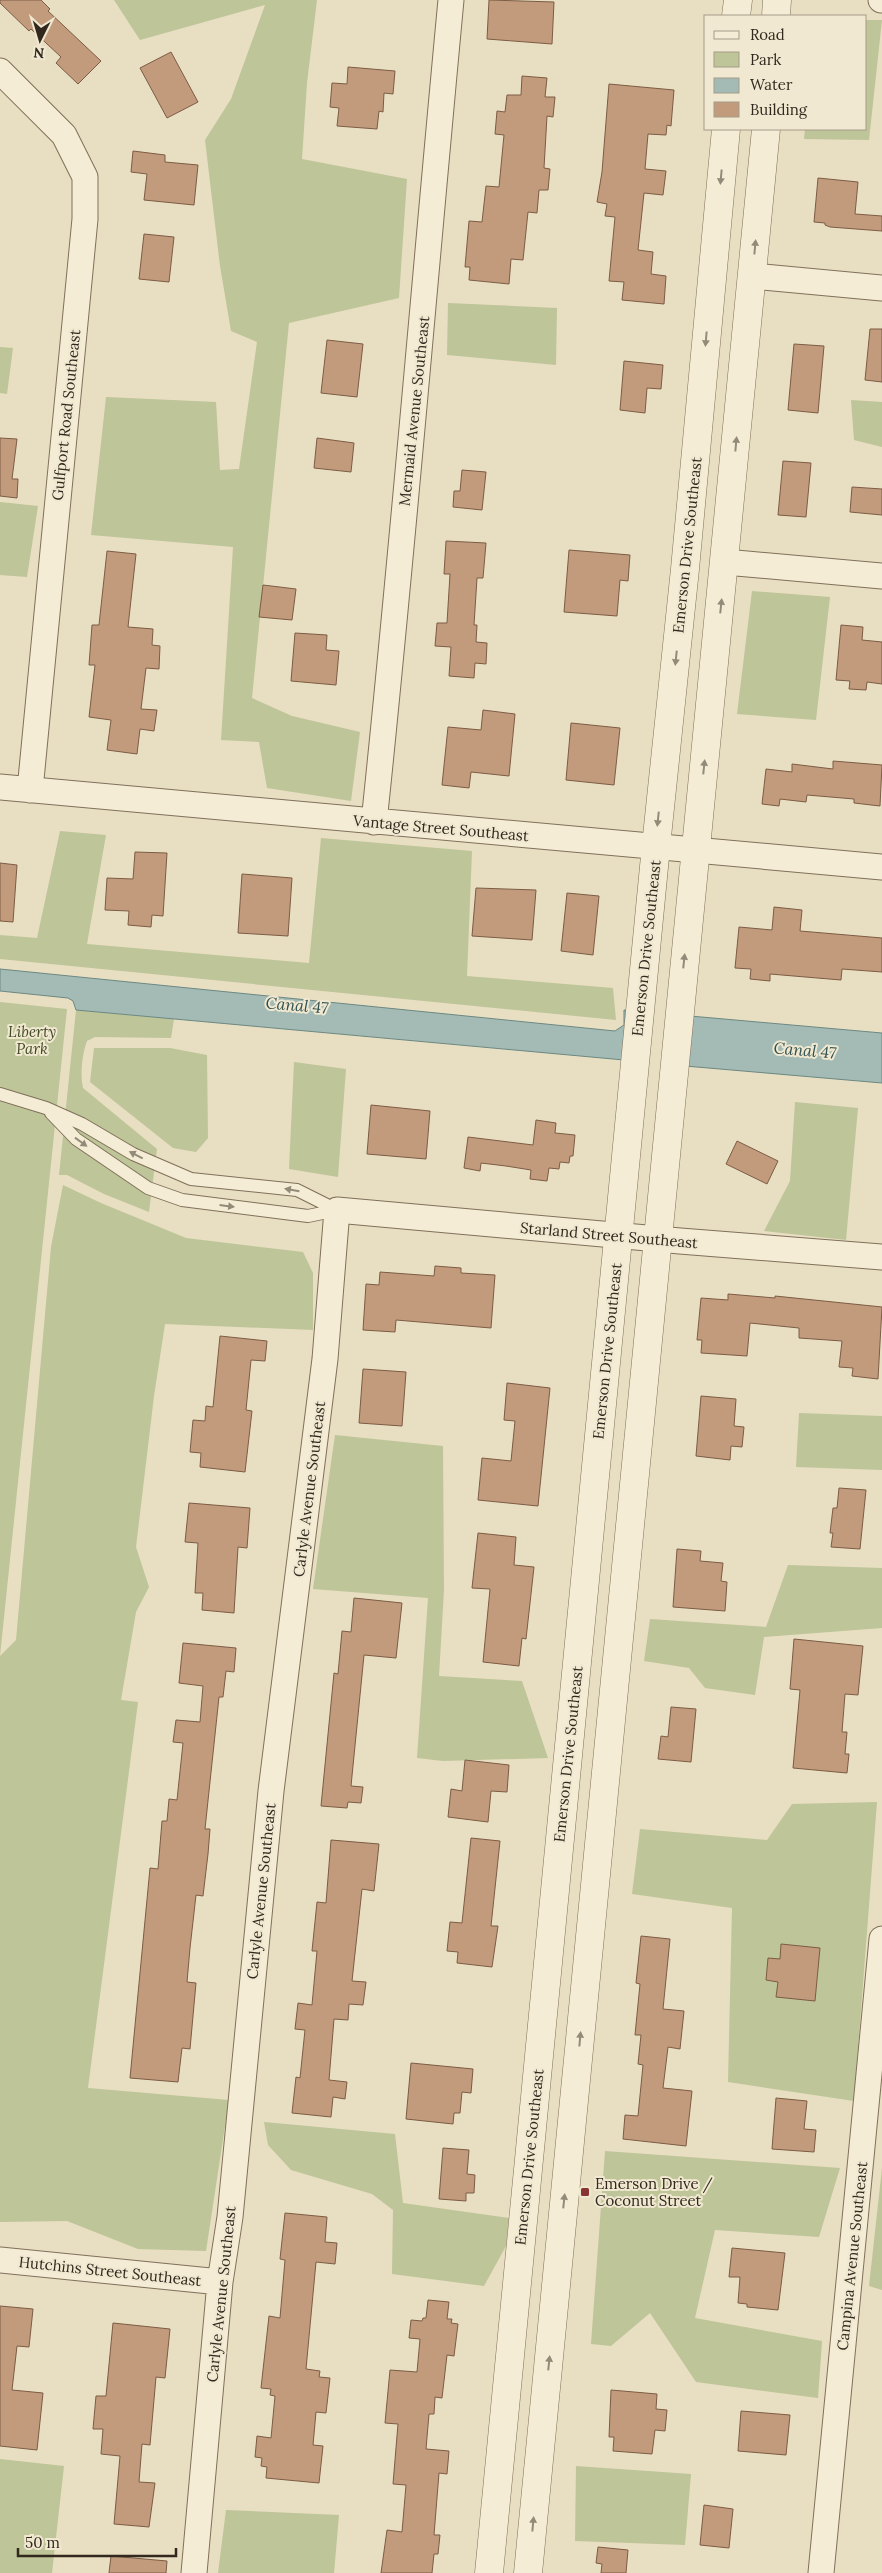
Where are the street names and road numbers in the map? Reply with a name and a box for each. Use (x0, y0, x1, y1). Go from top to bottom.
street label: Mermaid Avenue Southeast (395, 315, 433, 507)
street label: Gulfport Road Southeast (48, 328, 84, 502)
street label: Emerson Drive Southeast (668, 456, 706, 634)
street label: Vantage Street Southeast (351, 811, 530, 845)
street label: Emerson Drive Southeast (627, 859, 665, 1037)
street label: Starland Street Southeast (519, 1218, 699, 1252)
street label: Emerson Drive Southeast (588, 1262, 626, 1440)
street label: Carlyle Avenue Southeast (289, 1400, 329, 1578)
street label: Emerson Drive Southeast (549, 1665, 587, 1843)
street label: Carlyle Avenue Southeast (242, 1802, 280, 1980)
street label: Emerson Drive Southeast (510, 2068, 548, 2246)
street label: Campina Avenue Southeast (833, 2160, 871, 2352)
street label: Carlyle Avenue Southeast (202, 2205, 240, 2383)
street label: Hutchins Street Southeast (18, 2252, 202, 2290)

